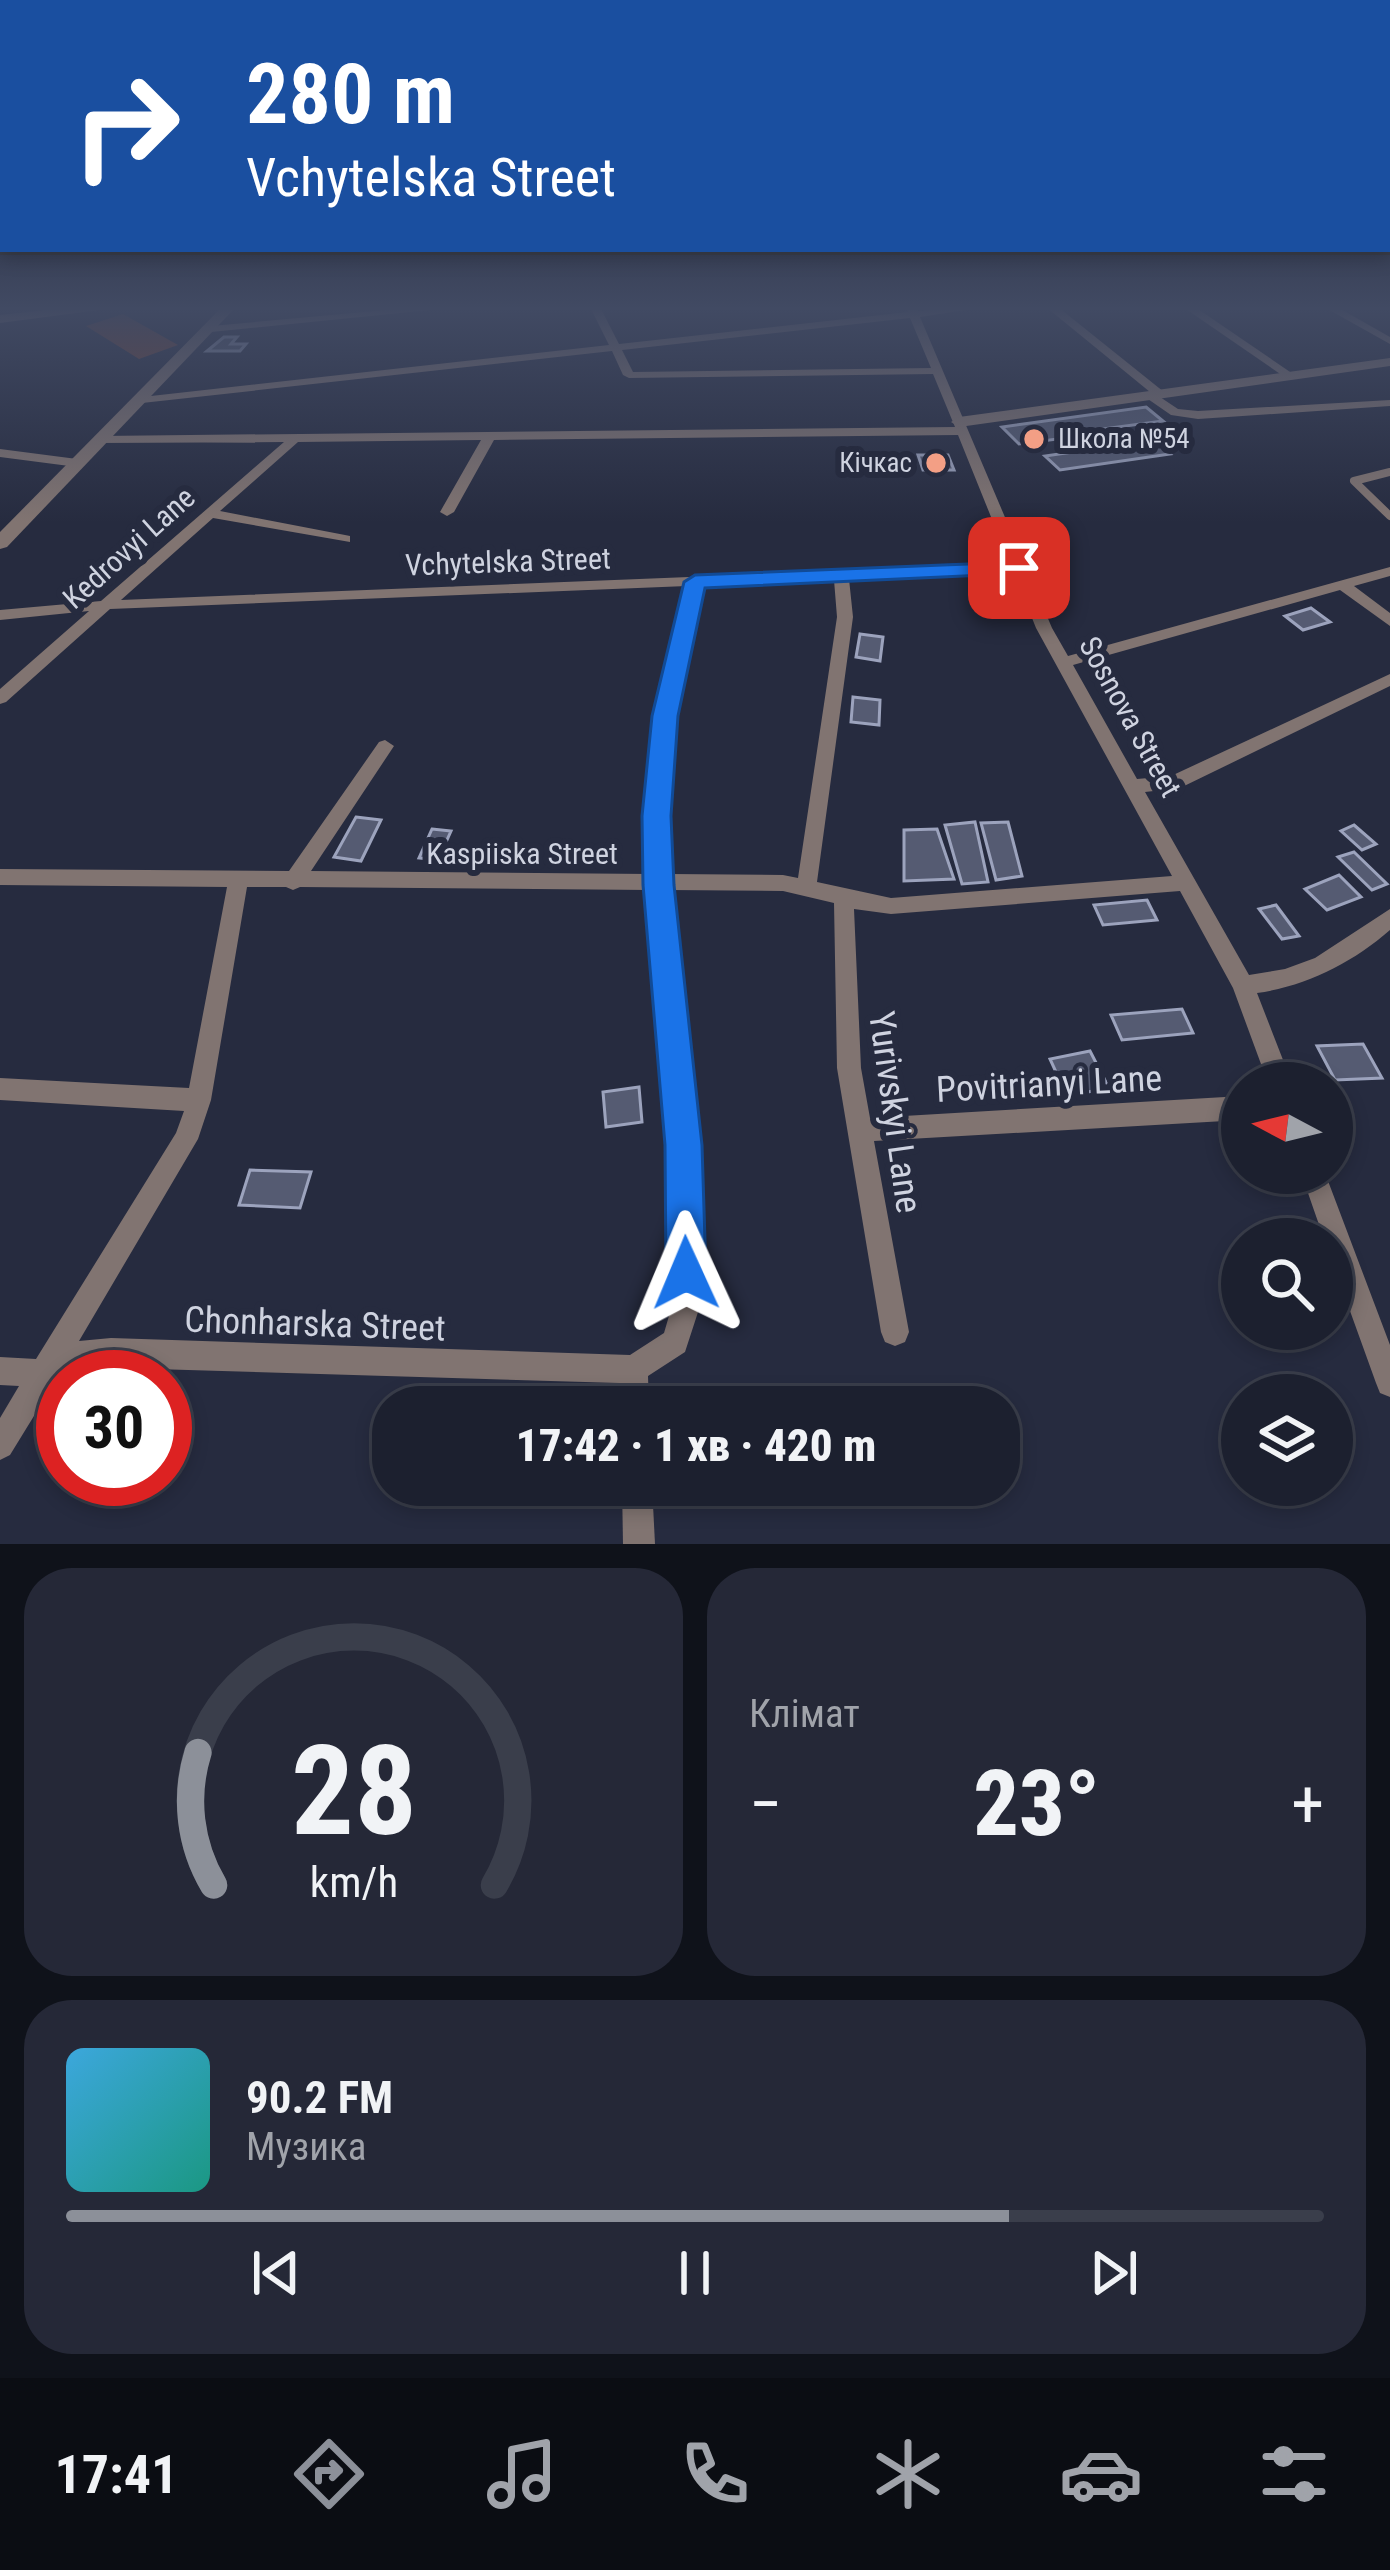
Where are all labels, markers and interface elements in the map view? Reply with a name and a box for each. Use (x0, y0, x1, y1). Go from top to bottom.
text: 280 m (246, 45, 455, 144)
icon: right (48, 48, 204, 204)
text: Vchytelska Street (246, 146, 616, 209)
place label: Школа №54 (1058, 423, 1190, 455)
marker: Школа №54 (1021, 426, 1047, 452)
place label: Кічкас (839, 447, 912, 479)
marker: Кічкас (923, 450, 949, 476)
street label: Kedrovyi Lane (56, 479, 202, 616)
pin (968, 517, 1070, 619)
icon: arrive (986, 535, 1052, 601)
street label: Vchytelska Street (405, 540, 611, 583)
street label: Sosnova Street (1072, 631, 1189, 803)
street label: Kaspiiska Street (426, 836, 618, 871)
street label: Yurivskyi Lane (860, 1009, 930, 1216)
street label: Povitrianyi Lane (935, 1057, 1163, 1111)
north arrow (1221, 1062, 1353, 1194)
map controls (1221, 1062, 1353, 1506)
position arrow (623, 1210, 749, 1336)
button: search (1221, 1218, 1353, 1350)
street label: Chonharska Street (184, 1298, 446, 1350)
speed limit sign: 30 (36, 1350, 192, 1506)
button: layers (1221, 1374, 1353, 1506)
text: 17:42 · 1 хв · 420 m (516, 1419, 876, 1472)
text: Клімат (749, 1691, 860, 1737)
text: 28 (290, 1718, 417, 1864)
text: 23° (973, 1752, 1100, 1857)
text: − (749, 1766, 782, 1843)
text: + (1291, 1766, 1324, 1843)
text: km/h (309, 1857, 398, 1907)
text: 90.2 FM (246, 2071, 393, 2124)
text: Музика (246, 2124, 366, 2170)
icon: previous (243, 2240, 309, 2306)
icon: pause (662, 2240, 728, 2306)
icon: next (1081, 2240, 1147, 2306)
icon: directions (287, 2432, 371, 2516)
icon: music (480, 2432, 564, 2516)
icon: phone (673, 2432, 757, 2516)
icon: climate (866, 2432, 950, 2516)
icon: car (1059, 2432, 1143, 2516)
icon: filters (1252, 2432, 1336, 2516)
text: 17:41 (54, 2443, 178, 2506)

